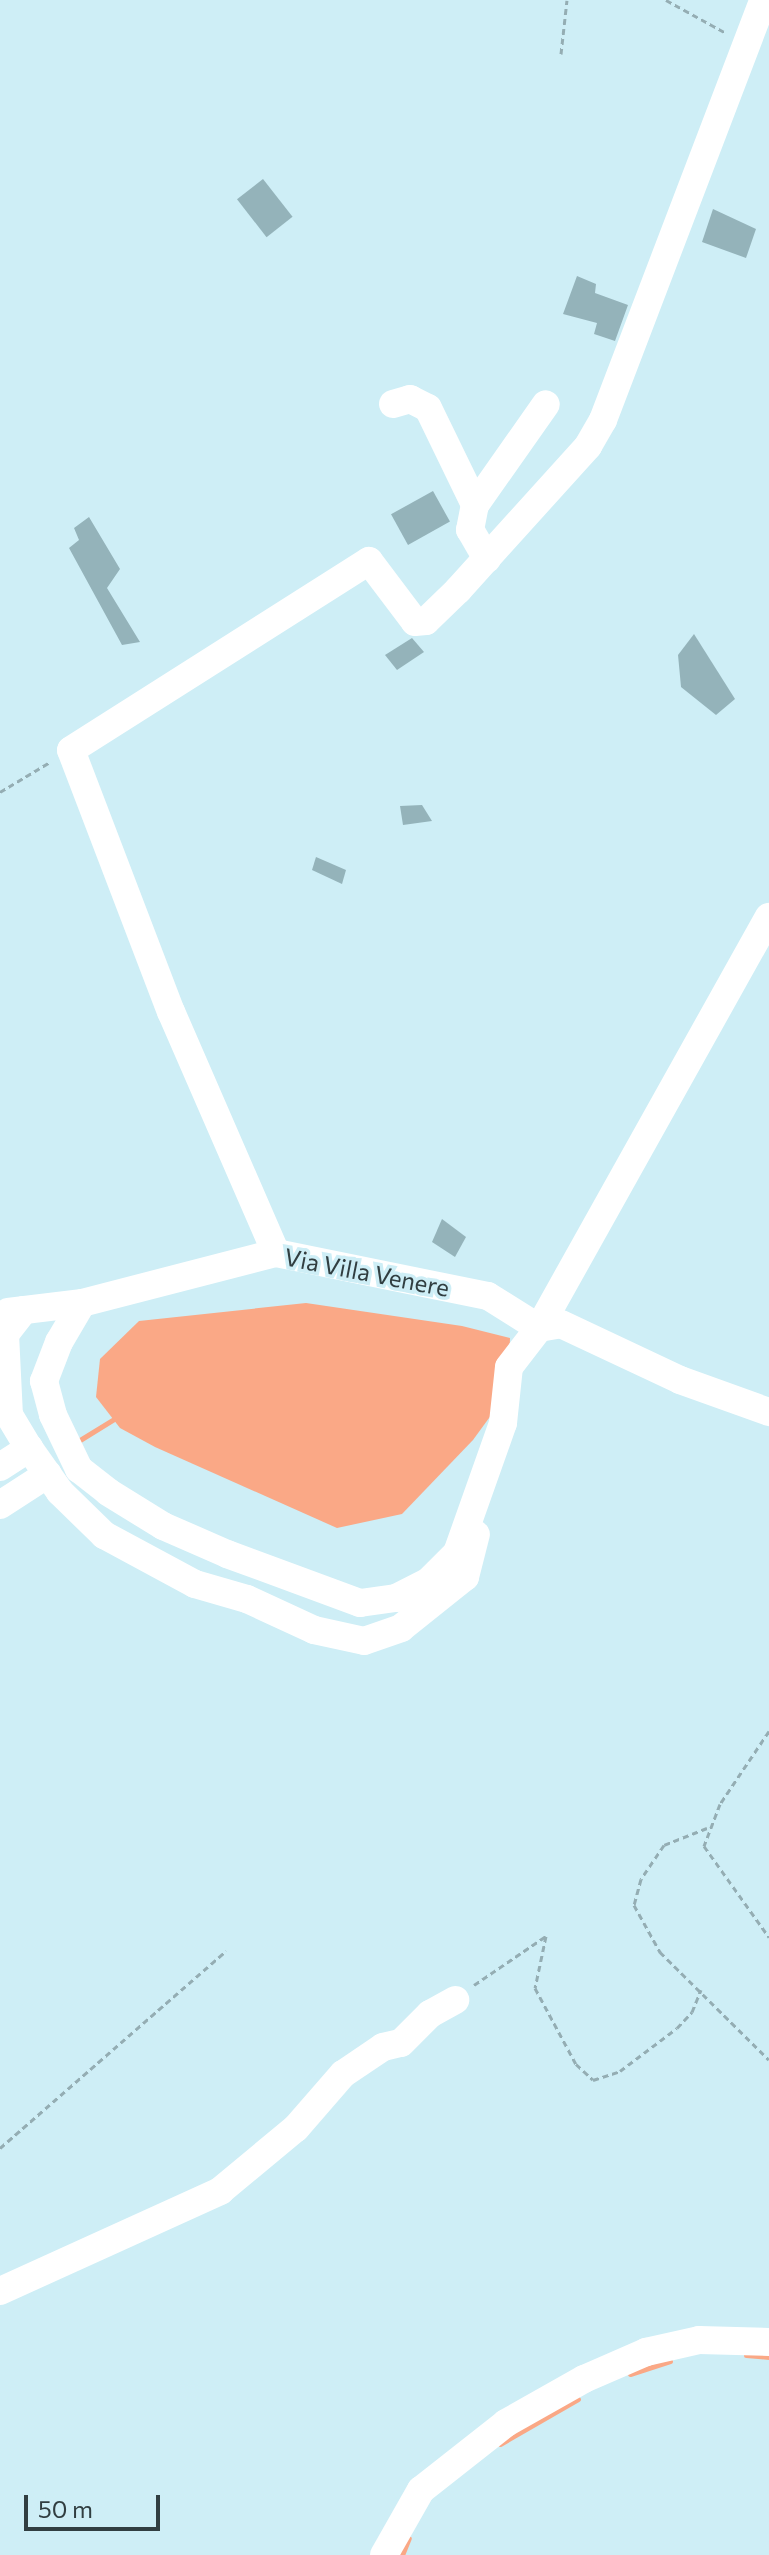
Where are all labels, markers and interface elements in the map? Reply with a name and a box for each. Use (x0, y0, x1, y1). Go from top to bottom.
street label: Via Villa Venere (282, 1242, 452, 1302)
scale bar (28, 2479, 164, 2529)
text: 50 m (38, 2494, 93, 2523)

